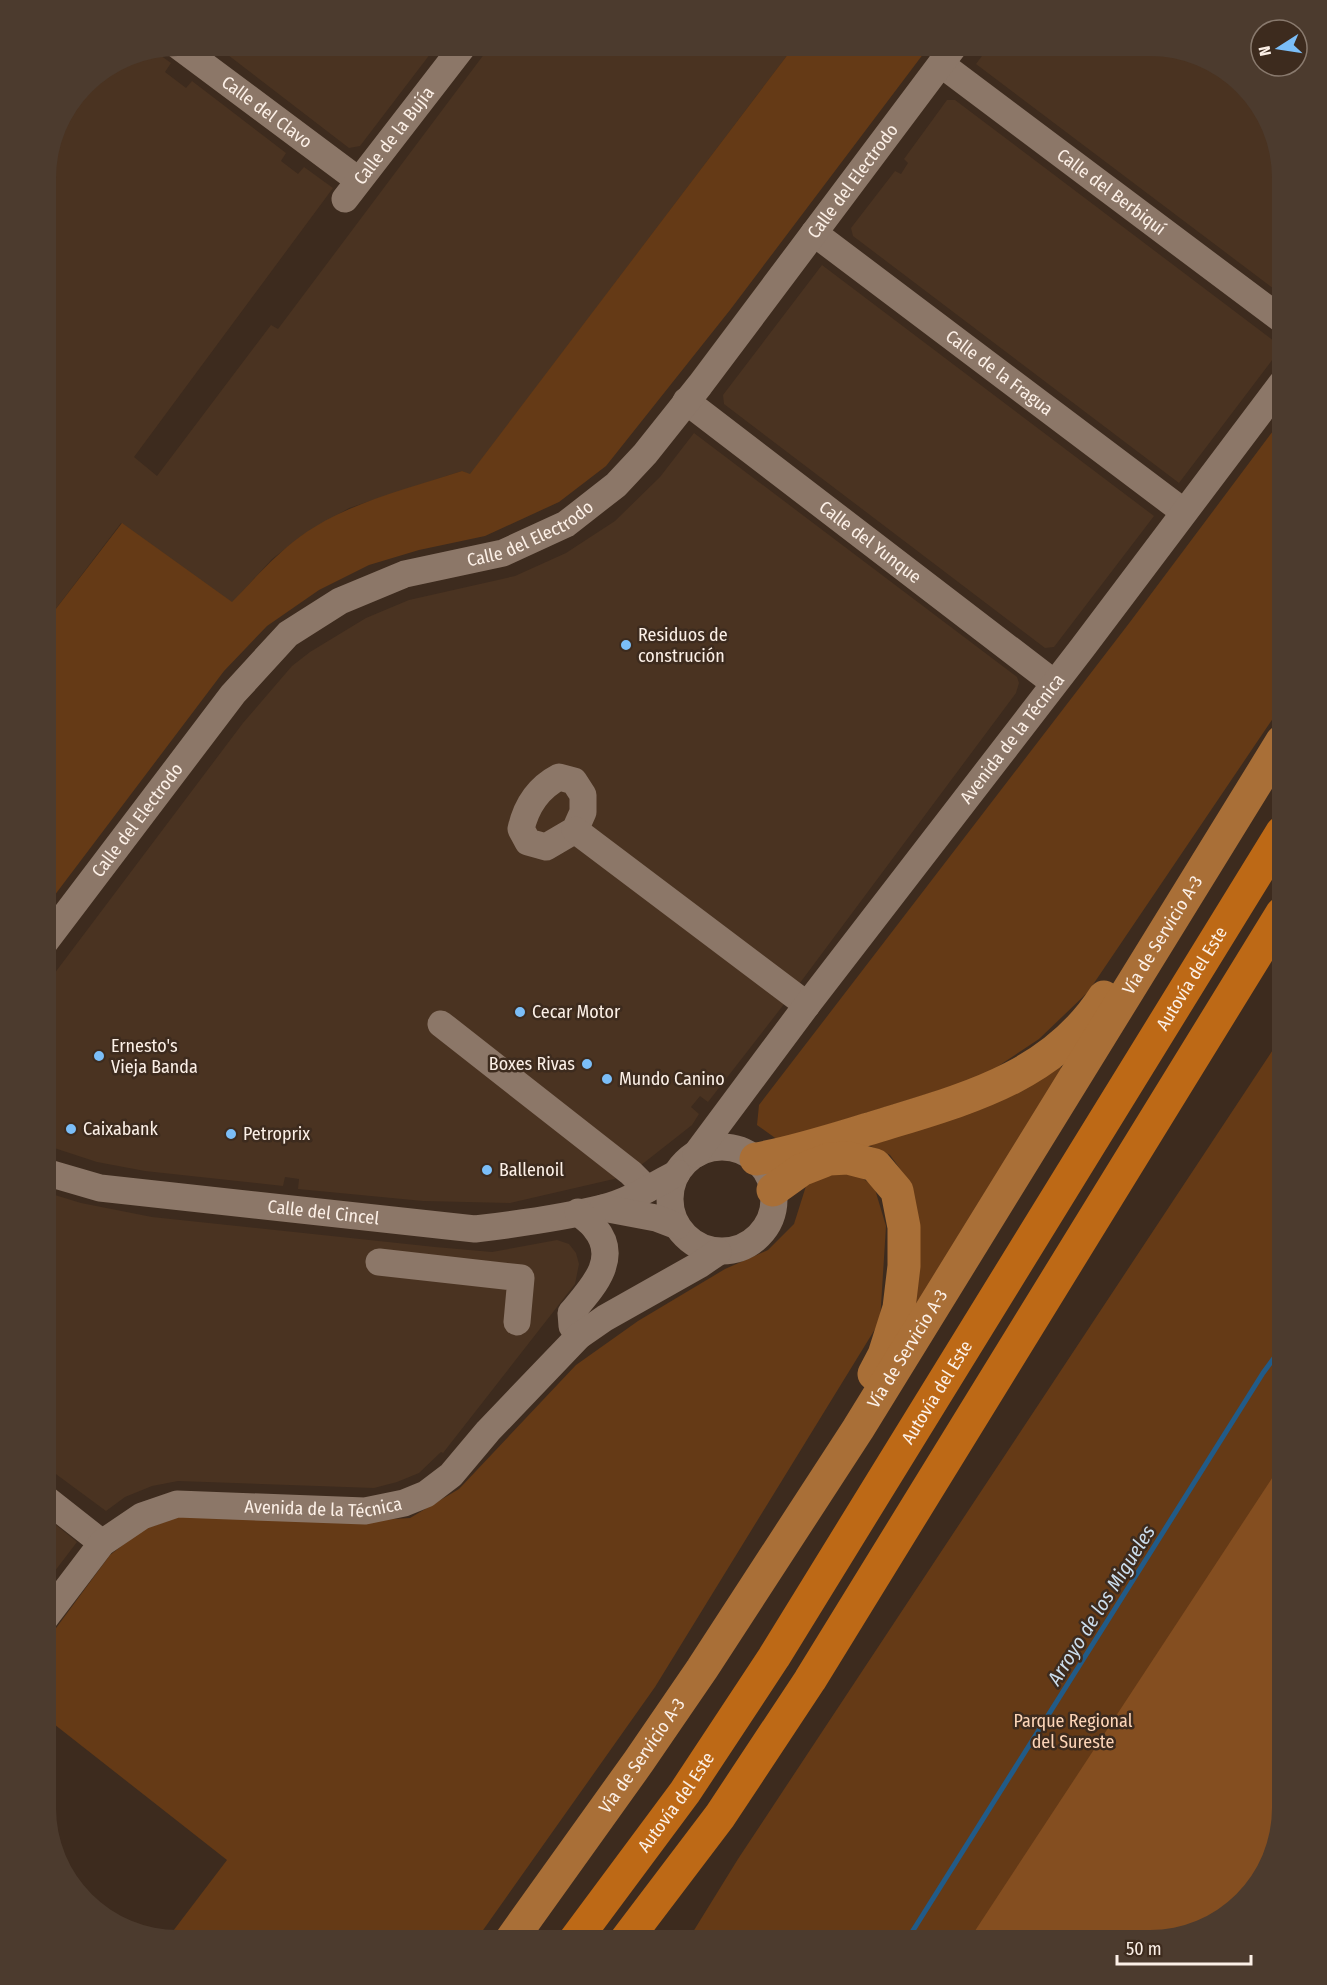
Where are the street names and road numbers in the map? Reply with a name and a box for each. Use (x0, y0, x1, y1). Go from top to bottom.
street label: Calle del Clavo (217, 71, 316, 153)
street label: Calle de la Bujía (349, 82, 439, 189)
street label: Calle del Electrodo (803, 120, 903, 243)
street label: Calle del Berbiquí (1053, 144, 1171, 240)
street label: Calle de la Fragua (941, 325, 1057, 420)
street label: Calle del Electrodo (465, 496, 598, 571)
street label: Calle del Yunque (815, 496, 926, 588)
street label: Avenida de la Técnica (955, 669, 1069, 808)
street label: Calle del Electrodo (87, 759, 188, 882)
street label: Vía de Servicio A-3 (1118, 872, 1207, 998)
street label: Autovía del Este (1152, 922, 1232, 1034)
street label: Calle del Cincel (267, 1195, 380, 1229)
street label: Vía de Servicio A-3 (863, 1285, 952, 1412)
street label: Autovía del Este (897, 1336, 977, 1448)
street label: Avenida de la Técnica (244, 1493, 404, 1522)
street label: Vía de Servicio A-3 (594, 1694, 690, 1818)
street label: Autovía del Este (633, 1748, 719, 1857)

